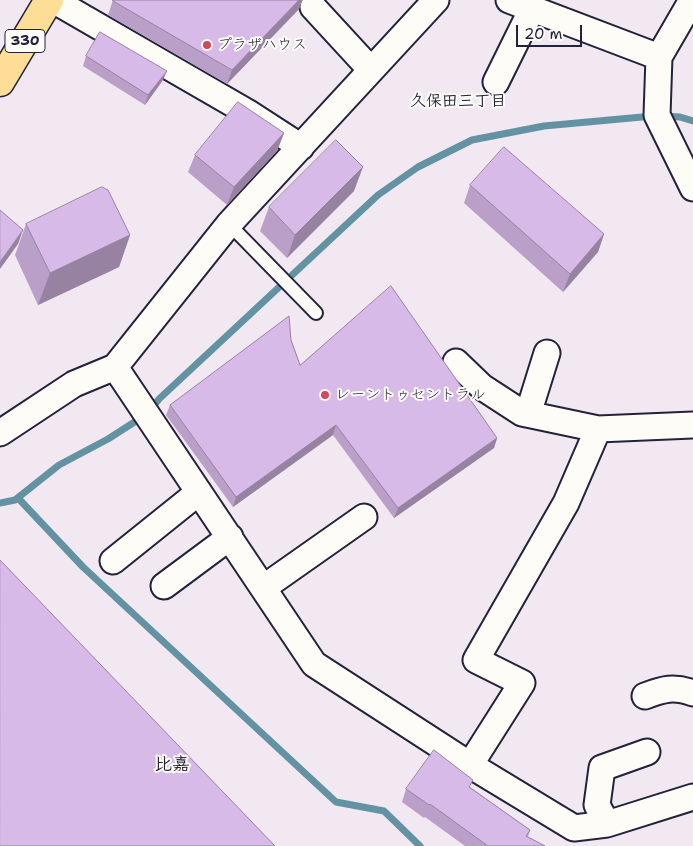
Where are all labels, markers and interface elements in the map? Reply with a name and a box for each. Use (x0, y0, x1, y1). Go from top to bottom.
scale bar (518, 15, 584, 47)
text: 20 m (524, 24, 563, 44)
road number: 330 (5, 29, 45, 52)
place label: プラザハウス (217, 36, 307, 54)
marker: プラザハウス (201, 39, 213, 51)
district label: 久保田三丁目 (410, 92, 506, 112)
place label: レーントゥセントラル (335, 386, 486, 404)
marker: レーントゥセントラル (319, 389, 331, 401)
district label: 比嘉 (154, 754, 190, 776)

